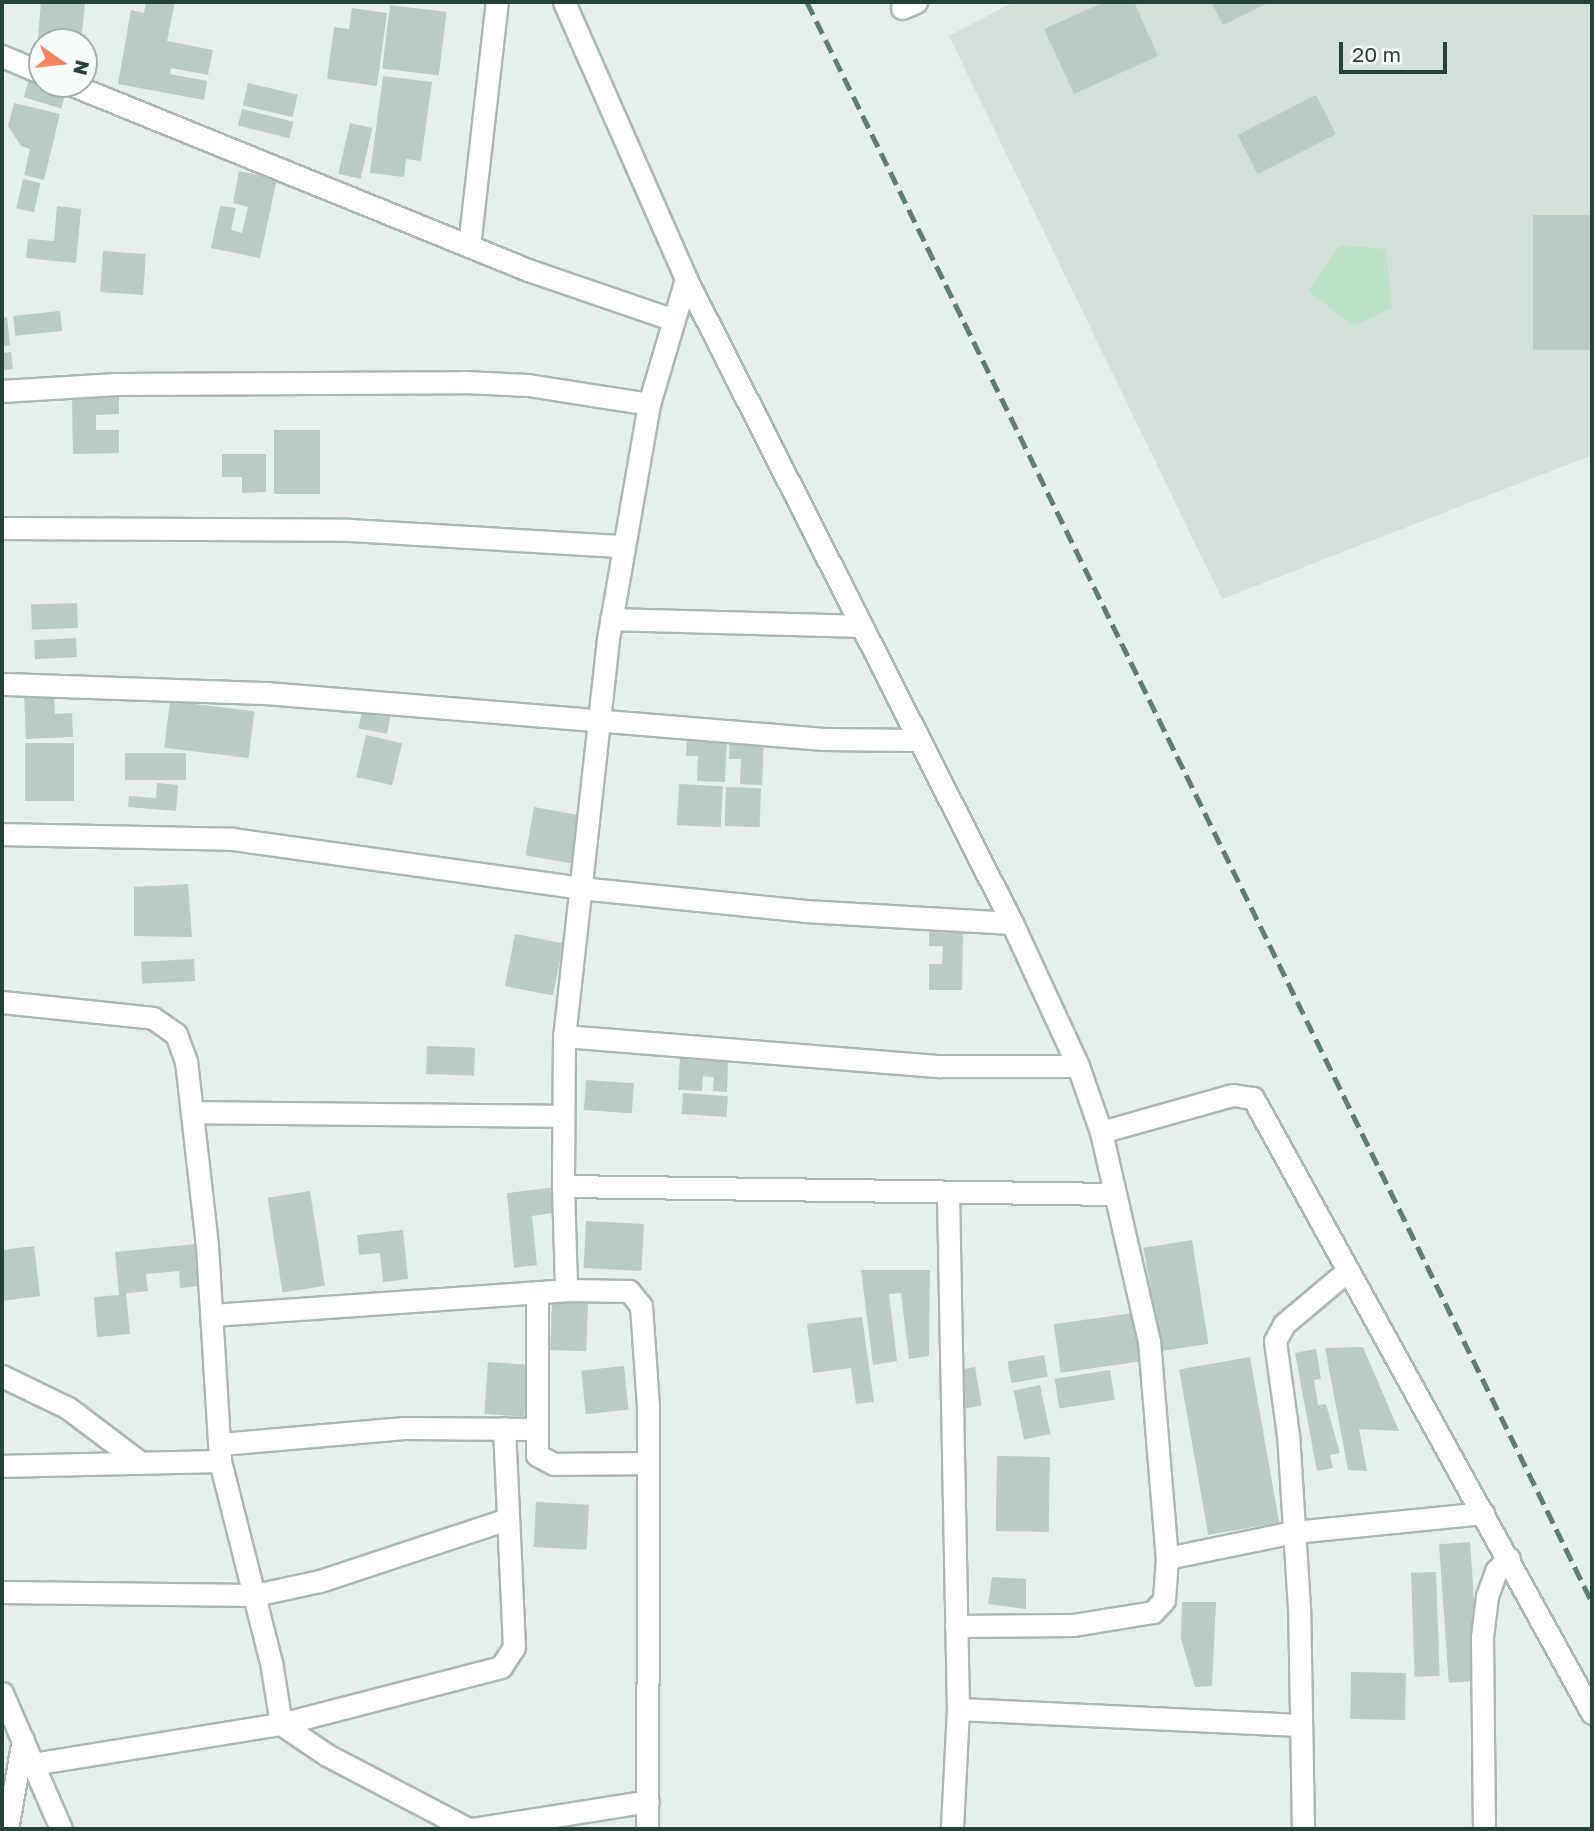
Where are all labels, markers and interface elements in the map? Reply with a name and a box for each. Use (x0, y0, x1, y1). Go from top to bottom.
north arrow (28, 28, 98, 98)
scale bar (1342, 28, 1450, 72)
text: 20 m (1352, 41, 1401, 67)
text: N (69, 58, 95, 78)

